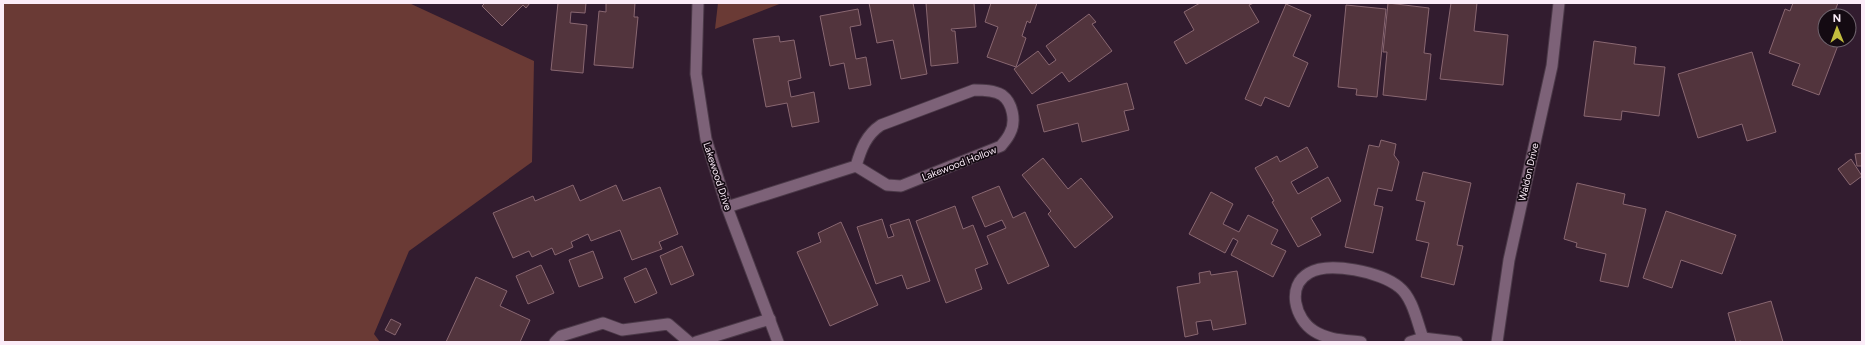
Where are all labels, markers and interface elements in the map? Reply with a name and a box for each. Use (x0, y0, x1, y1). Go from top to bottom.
north arrow (1817, 8, 1857, 48)
text: N (1832, 12, 1841, 25)
street label: Lakewood Drive (700, 140, 735, 213)
street label: Waldon Drive (1515, 141, 1542, 202)
street label: Lakewood Hollow (920, 143, 999, 184)

